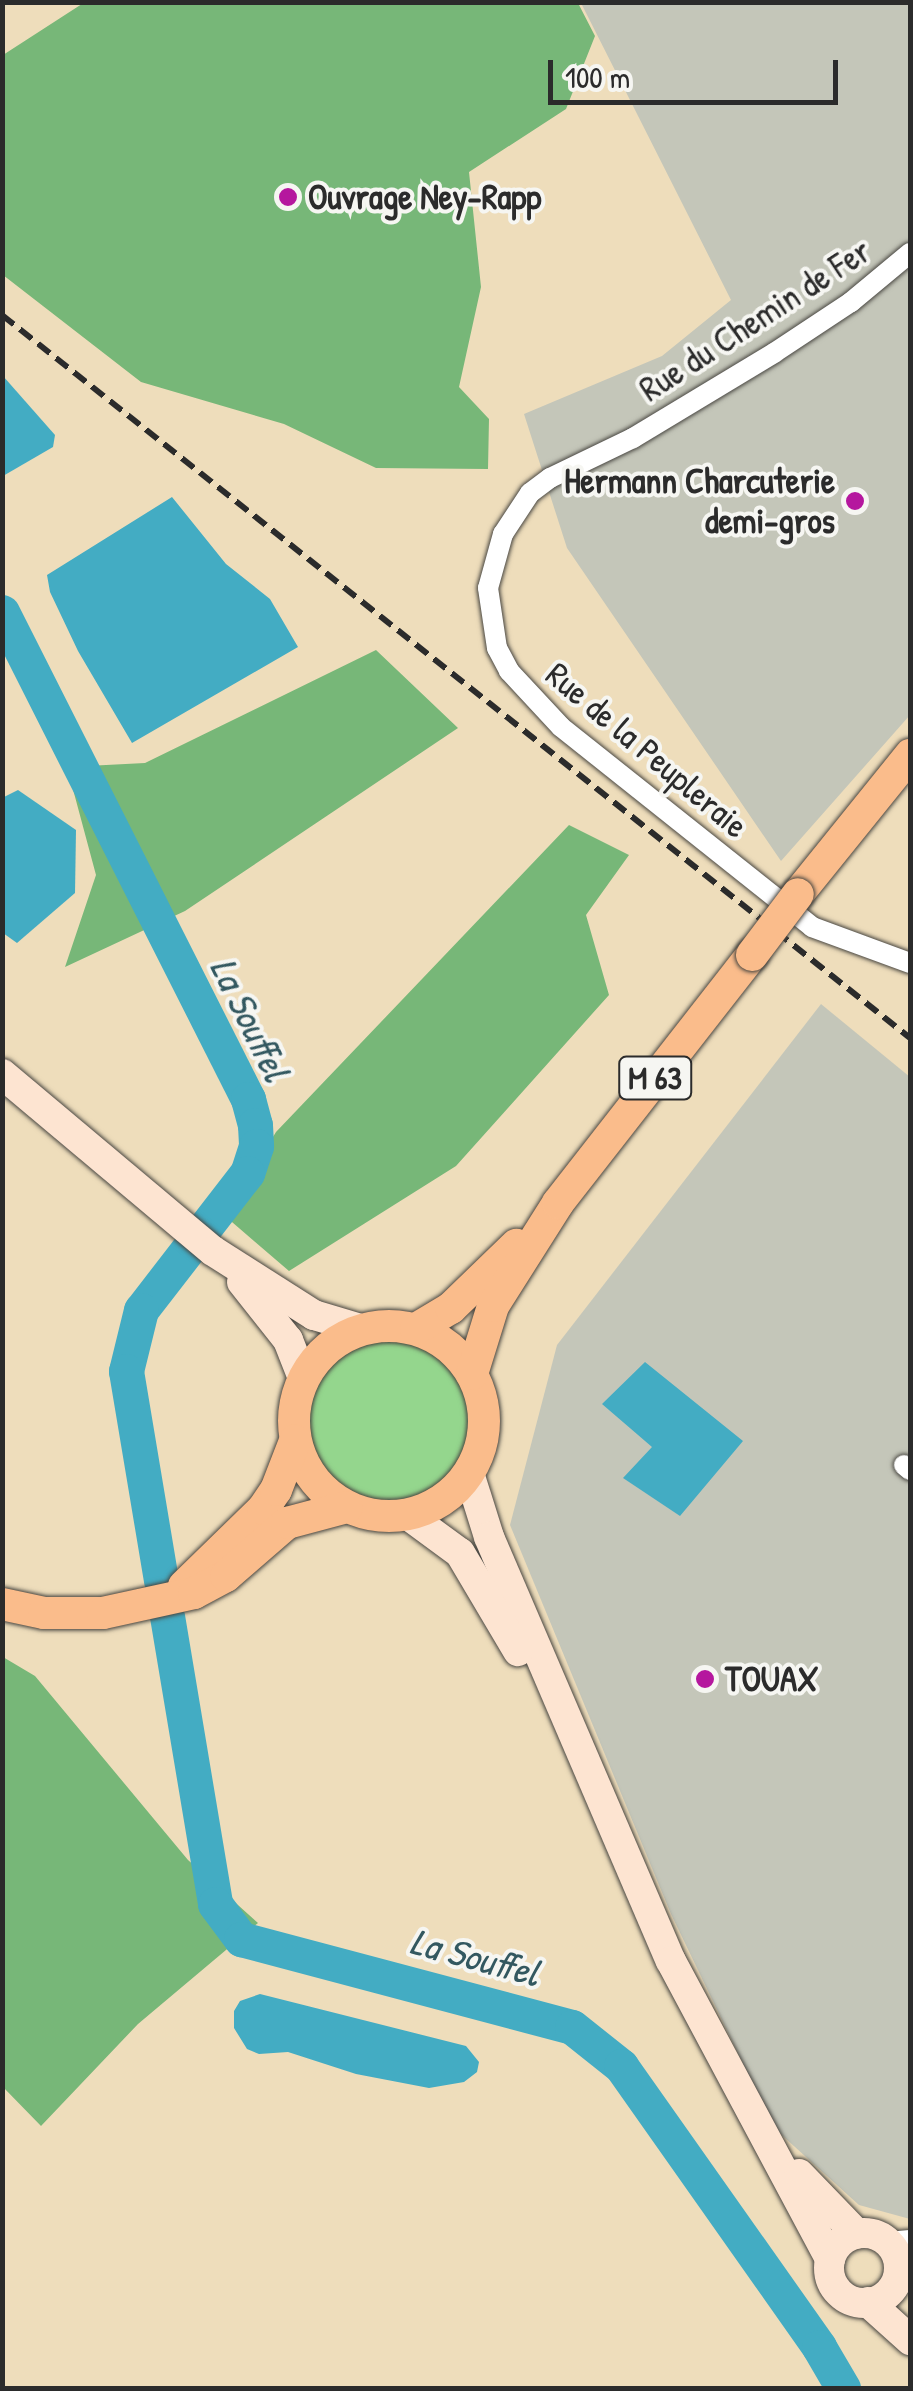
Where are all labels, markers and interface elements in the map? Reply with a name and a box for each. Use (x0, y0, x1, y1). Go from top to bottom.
scale bar (553, 40, 843, 102)
text: 100 m (565, 57, 630, 97)
place label: Ouvrage Ney-Rapp (308, 176, 541, 218)
marker: Ouvrage Ney-Rapp (277, 186, 299, 208)
street label: Rue du Chemin de Fer (632, 230, 878, 410)
place label: Hermann Charcuterie demi-gros (564, 460, 835, 542)
marker: Hermann Charcuterie demi-gros (844, 490, 866, 512)
street label: Rue de la Peupleraie (538, 653, 756, 847)
water label: La Souffel (201, 950, 299, 1088)
road number: M 63 (618, 1051, 692, 1105)
place label: TOUAX (725, 1658, 818, 1700)
marker: TOUAX (694, 1668, 716, 1690)
water label: La Souffel (406, 1918, 544, 1996)

